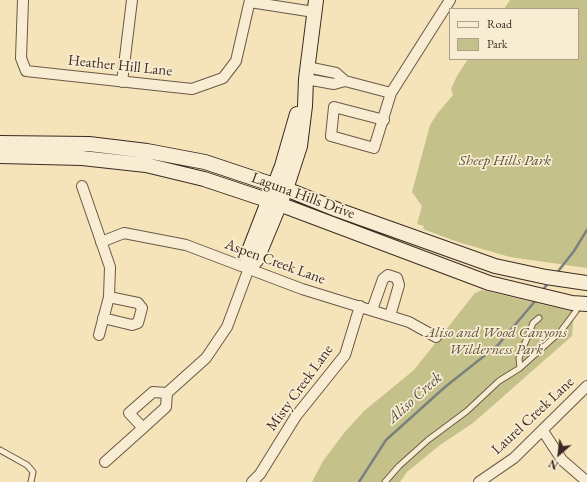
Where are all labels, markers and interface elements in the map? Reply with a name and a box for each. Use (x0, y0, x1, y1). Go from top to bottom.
legend (449, 8, 579, 60)
text: Road (487, 16, 512, 32)
text: Park (487, 36, 507, 52)
street label: Heather Hill Lane (67, 52, 173, 80)
park label: Sheep Hills Park (459, 152, 551, 170)
street label: Laguna Hills Drive (249, 169, 357, 223)
street label: Aspen Creek Lane (222, 235, 328, 289)
park label: Aliso and Wood Canyons Wilderness Park (425, 324, 567, 359)
street label: Misty Creek Lane (263, 341, 337, 435)
water label: Aliso Creek (384, 368, 446, 428)
street label: Laurel Creek Lane (488, 373, 578, 459)
north arrow (539, 434, 579, 474)
text: N (546, 456, 561, 473)

